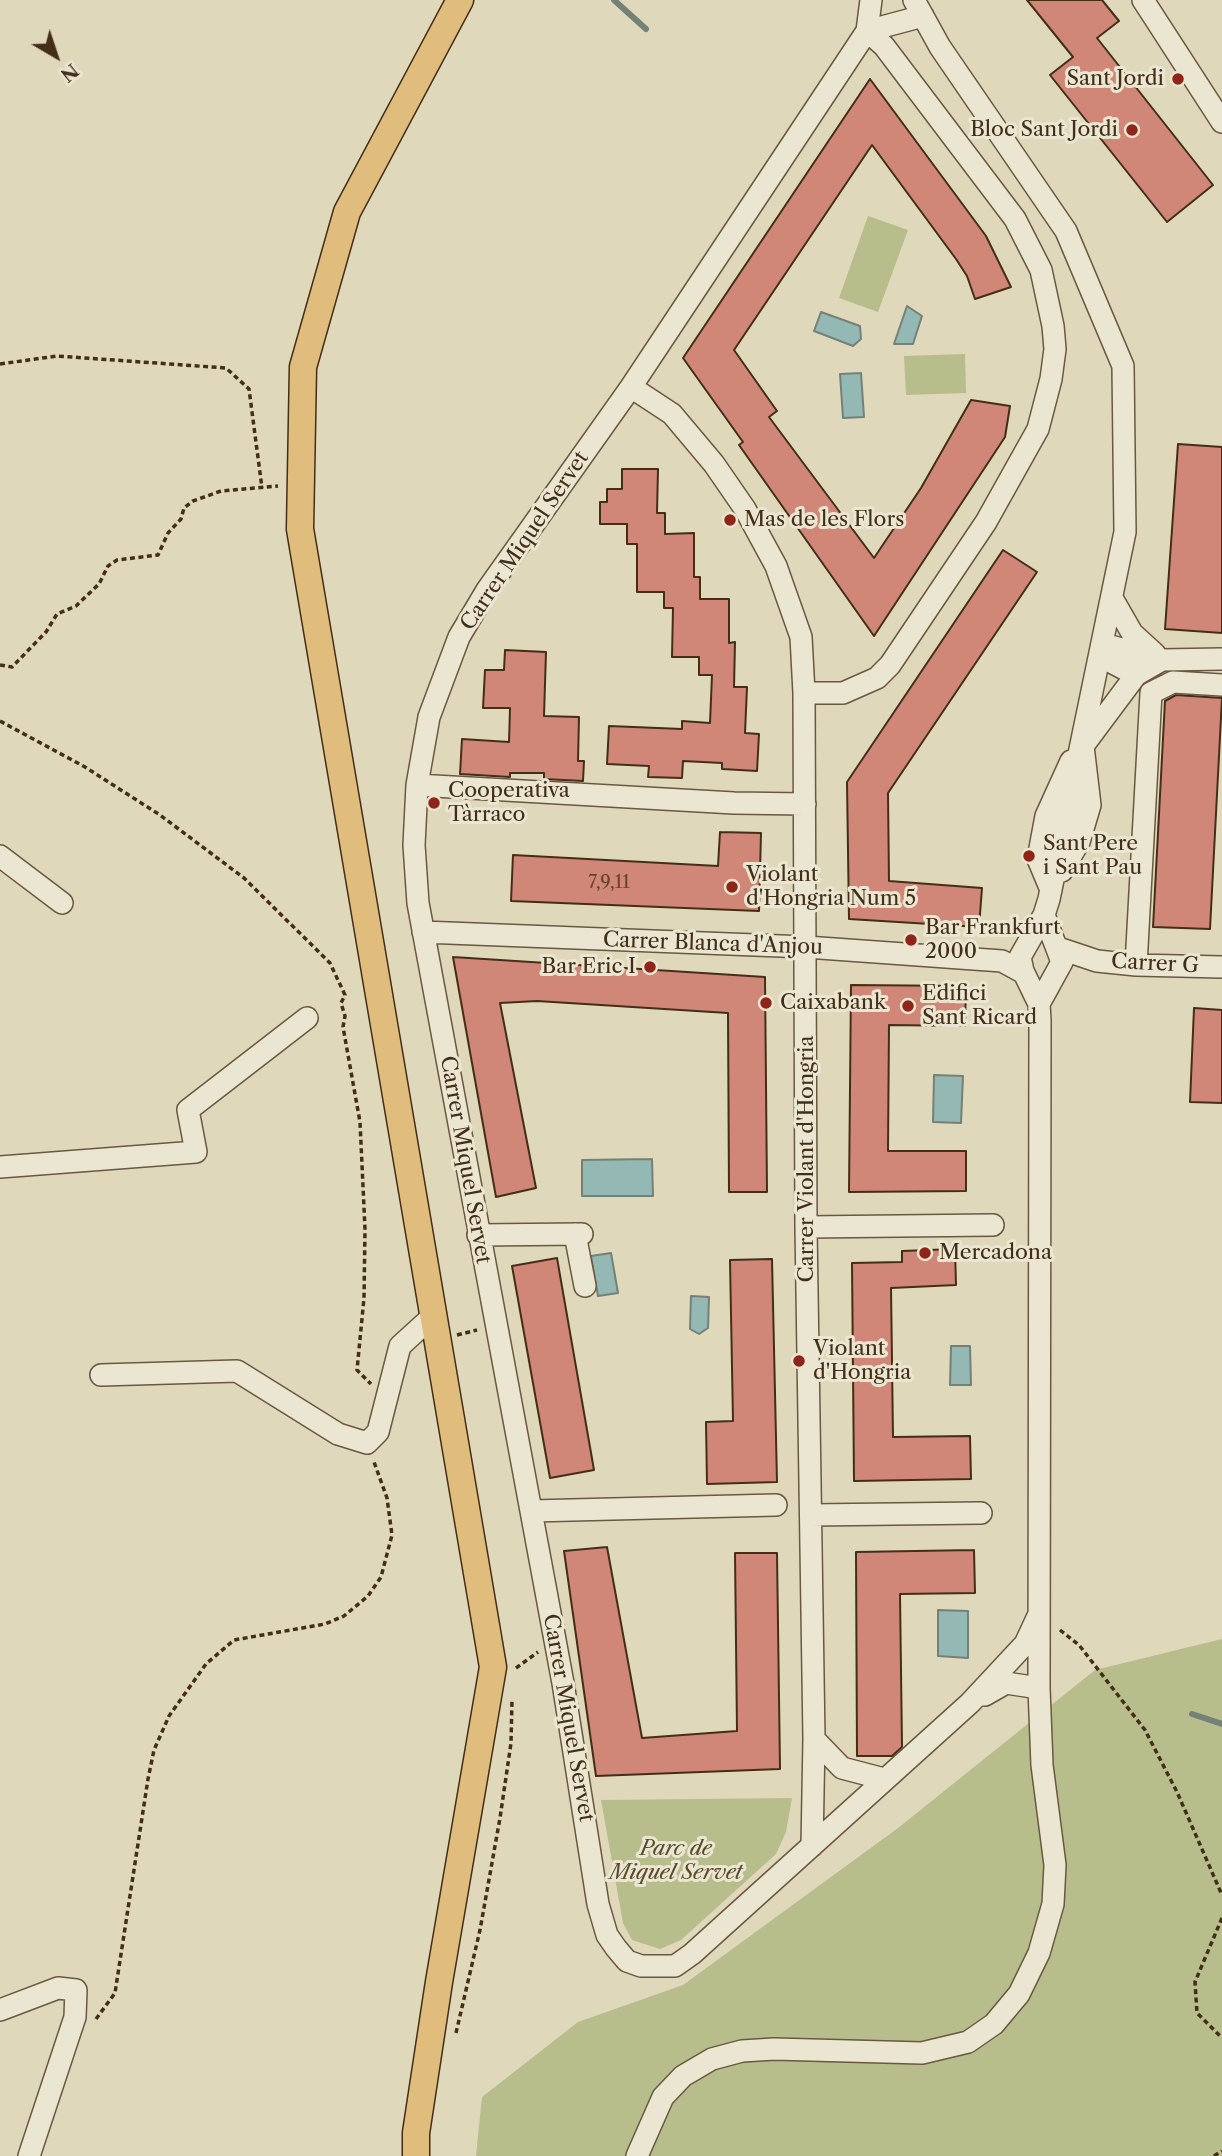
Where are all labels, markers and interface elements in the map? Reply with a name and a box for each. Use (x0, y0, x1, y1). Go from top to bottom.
north arrow (21, 21, 91, 91)
text: N (56, 59, 83, 87)
place label: Sant Jordi (1066, 66, 1164, 92)
marker: Sant Jordi (1170, 71, 1186, 87)
place label: Bloc Sant Jordi (970, 117, 1118, 143)
marker: Bloc Sant Jordi (1124, 122, 1140, 138)
street label: Carrer Miquel Servet (456, 447, 594, 635)
place label: Mas de les Flors (744, 507, 904, 533)
marker: Mas de les Flors (722, 512, 738, 528)
place label: Cooperativa Tàrraco (448, 778, 570, 828)
marker: Cooperativa Tàrraco (426, 795, 442, 811)
place label: Sant Pere i Sant Pau (1043, 831, 1142, 881)
marker: Sant Pere i Sant Pau (1021, 848, 1037, 864)
place label: Violant d'Hongria Num 5 (746, 862, 916, 912)
house number: 7,9,11 (588, 872, 630, 894)
marker: Violant d'Hongria Num 5 (724, 879, 740, 895)
place label: Bar Frankfurt 2000 (925, 915, 1061, 965)
street label: Carrer Blanca d'Anjou (603, 928, 823, 960)
marker: Bar Frankfurt 2000 (903, 932, 919, 948)
street label: Carrer G (1111, 949, 1199, 979)
place label: Bar Eric I (542, 954, 636, 980)
marker: Bar Eric I (642, 959, 658, 975)
place label: Edifici Sant Ricard (922, 981, 1037, 1031)
place label: Caixabank (780, 990, 886, 1016)
marker: Caixabank (758, 995, 774, 1011)
marker: Edifici Sant Ricard (900, 998, 916, 1014)
street label: Carrer Violant d'Hongria (794, 1036, 820, 1282)
street label: Carrer Miquel Servet (434, 1054, 496, 1266)
place label: Mercadona (939, 1240, 1052, 1266)
marker: Mercadona (917, 1245, 933, 1261)
place label: Violant d'Hongria (813, 1336, 911, 1386)
marker: Violant d'Hongria (791, 1353, 807, 1369)
street label: Carrer Miquel Servet (537, 1612, 599, 1824)
park label: Parc de Miquel Servet (609, 1836, 743, 1886)

